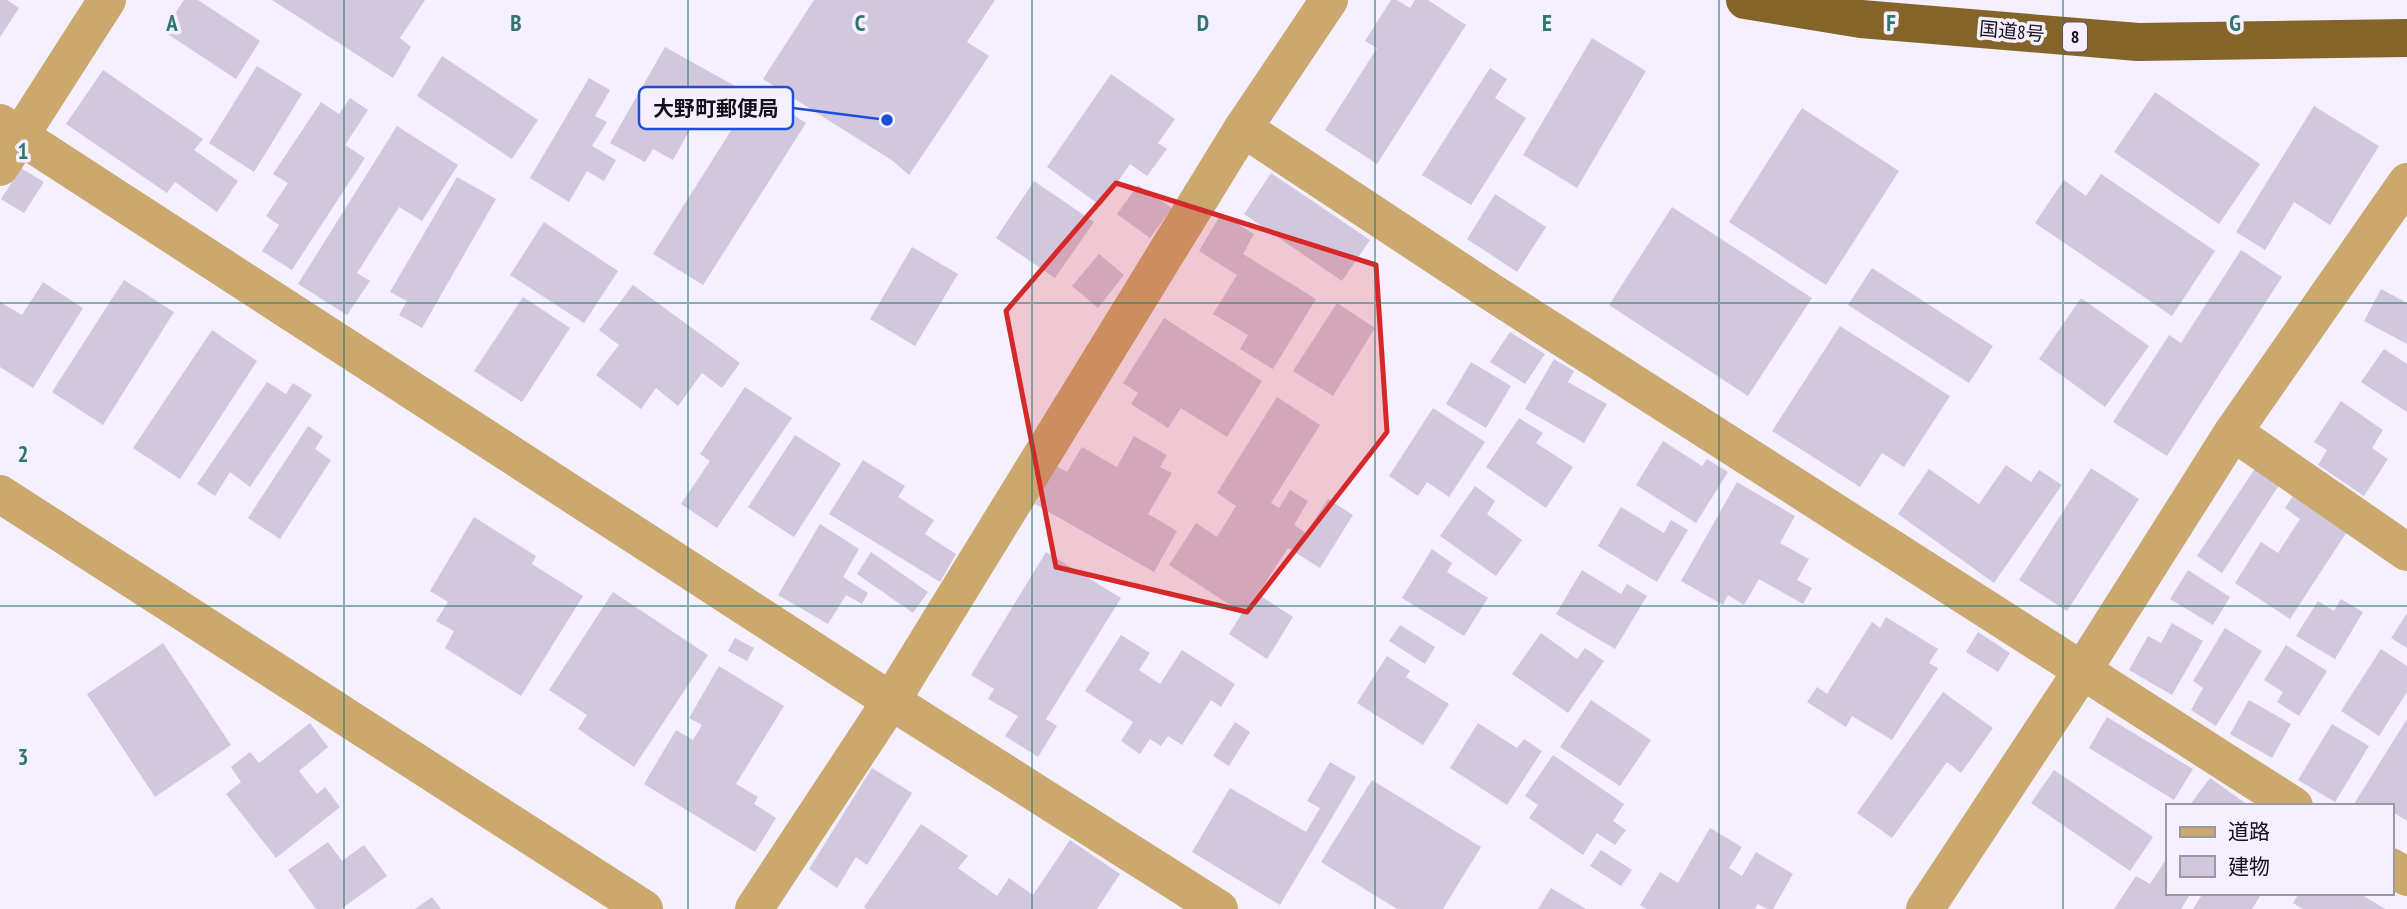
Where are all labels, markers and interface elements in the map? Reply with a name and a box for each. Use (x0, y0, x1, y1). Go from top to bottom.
text: A (165, 8, 178, 37)
text: B (510, 8, 522, 37)
text: C (855, 8, 866, 37)
text: D (1197, 8, 1209, 37)
text: E (1542, 8, 1552, 37)
text: F (1886, 8, 1896, 37)
text: G (2229, 8, 2241, 37)
street label: 国道8号 (1978, 16, 2046, 46)
road number: 8 (2063, 22, 2087, 52)
callout: 大野町郵便局 (639, 87, 793, 129)
text: 大野町郵便局 (653, 95, 779, 122)
text: 1 (18, 136, 29, 165)
text: 2 (18, 439, 29, 468)
text: 3 (18, 742, 29, 771)
legend (2166, 804, 2393, 895)
text: 道路 (2228, 818, 2270, 845)
text: 建物 (2228, 853, 2270, 880)

